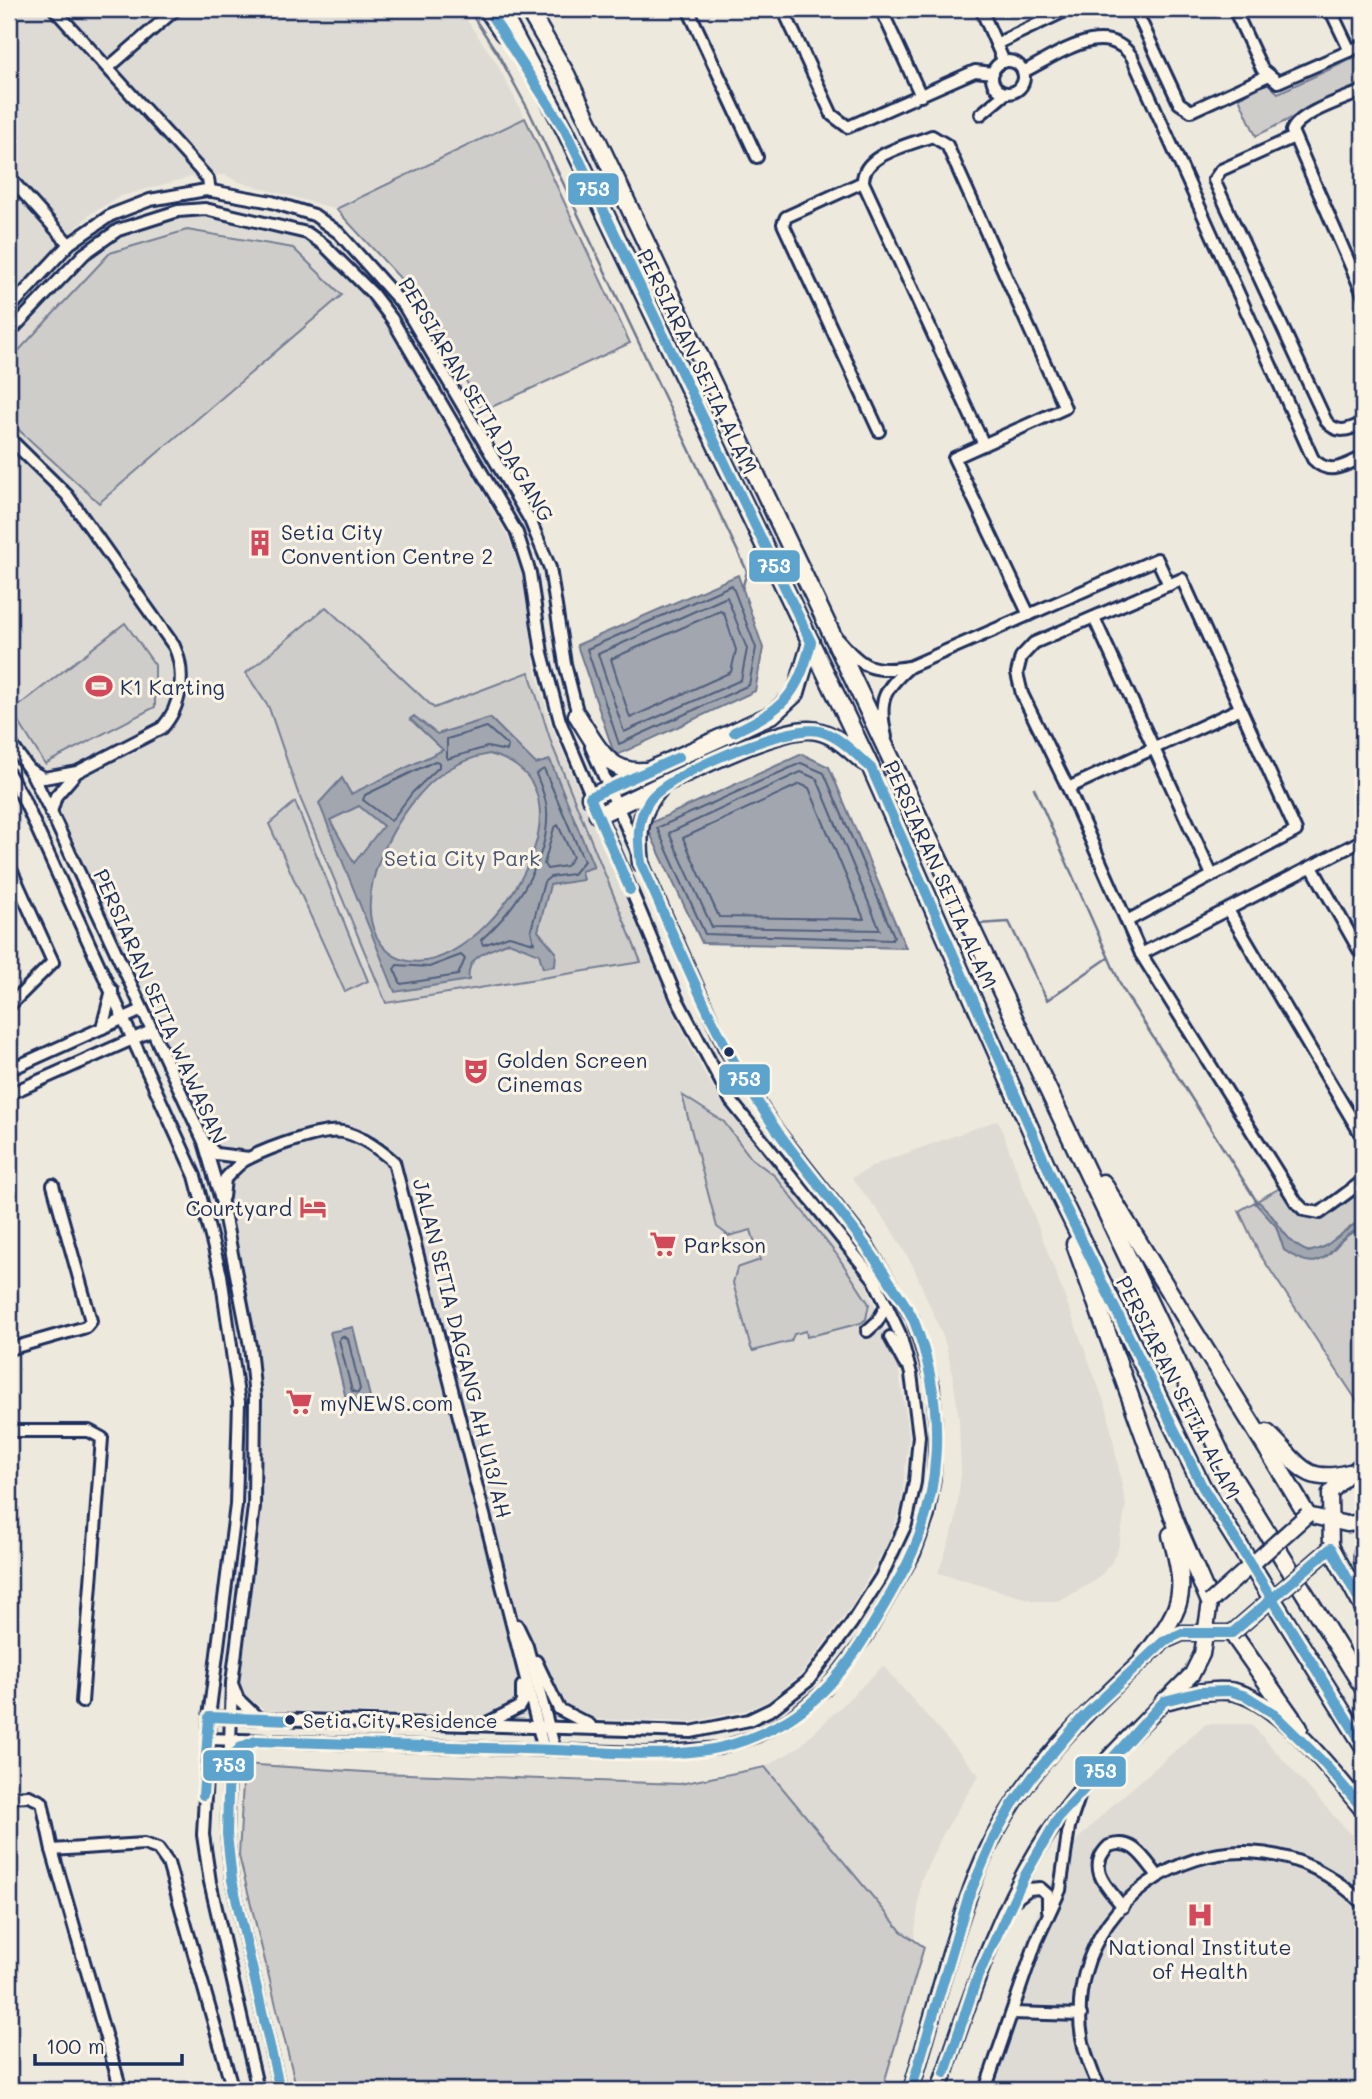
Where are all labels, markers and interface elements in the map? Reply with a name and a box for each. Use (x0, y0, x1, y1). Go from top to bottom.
line badge: 753 (567, 172, 620, 206)
text: 753 (576, 176, 610, 201)
street label: PERSIARAN SETIA ALAM (632, 244, 764, 478)
street label: PERSIARAN SETIA DAGANG (393, 272, 561, 526)
place label: Setia City Convention Centre 2 (281, 518, 493, 569)
building icon: Setia City Convention Centre 2 (245, 528, 275, 558)
line badge: 753 (748, 549, 801, 583)
text: 753 (757, 553, 791, 578)
sports icon: K1 Karting (84, 671, 114, 701)
place label: K1 Karting (120, 673, 225, 700)
street label: PERSIARAN SETIA ALAM (878, 756, 1004, 992)
park label: Setia City Park (384, 844, 540, 871)
street label: PERSIARAN SETIA WAWASAN (88, 864, 234, 1148)
unlabelled marker (722, 1045, 736, 1059)
place label: Golden Screen Cinemas (497, 1046, 647, 1097)
theatre icon: Golden Screen Cinemas (461, 1056, 491, 1086)
line badge: 753 (718, 1063, 771, 1096)
text: 753 (727, 1066, 761, 1091)
street label: JALAN SETIA DAGANG AH U13/AH (408, 1175, 518, 1521)
hotel icon: Courtyard (298, 1192, 328, 1222)
place label: Courtyard (185, 1194, 292, 1221)
supermarket icon: Parkson (648, 1229, 678, 1259)
place label: Parkson (684, 1231, 766, 1258)
street label: PERSIARAN SETIA ALAM (1111, 1271, 1247, 1503)
supermarket icon: myNEWS.com (284, 1387, 314, 1417)
place label: myNEWS.com (320, 1389, 453, 1416)
place label: Setia City Residence (303, 1708, 498, 1733)
marker: Setia City Residence (283, 1713, 297, 1727)
line badge: 753 (202, 1749, 255, 1782)
text: 753 (212, 1752, 246, 1777)
line badge: 753 (1074, 1755, 1127, 1788)
text: 753 (1083, 1758, 1117, 1783)
hospital icon: National Institute of Health (1185, 1900, 1215, 1930)
place label: National Institute of Health (1108, 1933, 1292, 1984)
scale bar (35, 2022, 182, 2066)
text: 100 m (46, 2032, 105, 2059)

